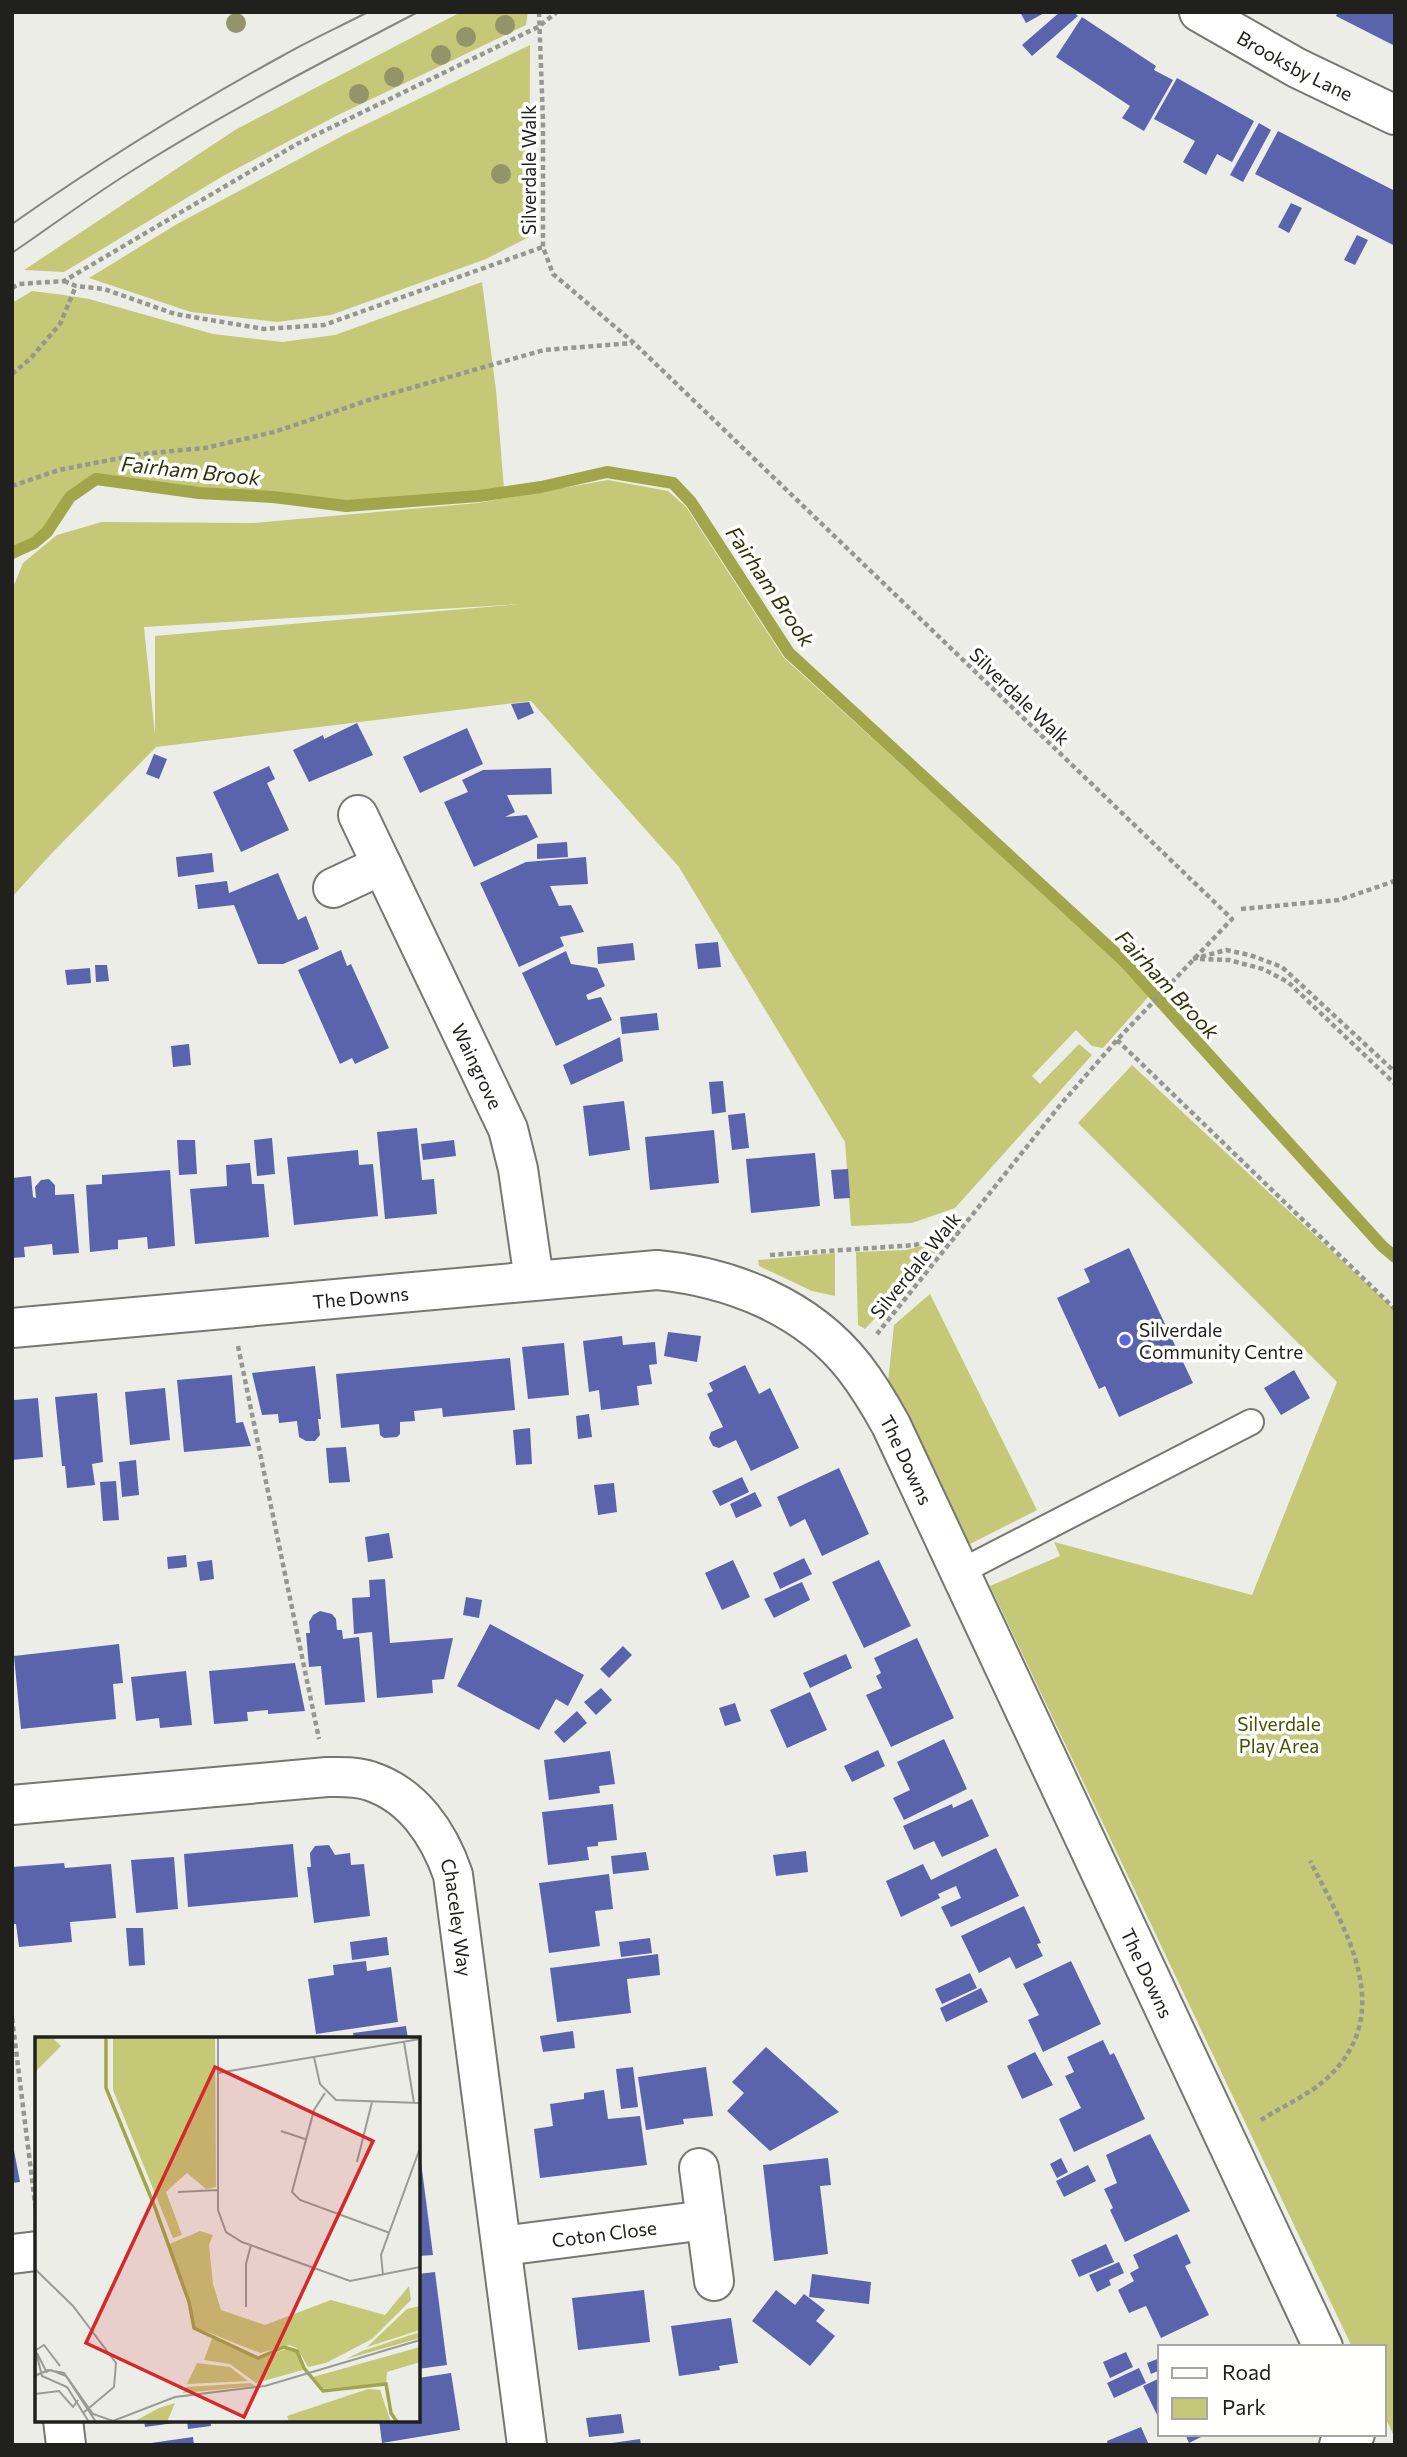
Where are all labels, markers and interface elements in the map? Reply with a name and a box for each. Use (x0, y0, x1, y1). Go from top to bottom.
street label: Brooksby Lane (1233, 25, 1357, 105)
street label: Silverdale Walk (517, 105, 540, 235)
water label: Fairham Brook (120, 450, 262, 490)
water label: Fairham Brook (722, 521, 821, 651)
street label: Silverdale Walk (965, 642, 1075, 750)
water label: Fairham Brook (1111, 924, 1225, 1044)
street label: Waingrove (448, 1019, 508, 1112)
street label: Silverdale Walk (865, 1207, 965, 1323)
street label: The Downs (311, 1281, 410, 1312)
place label: Silverdale Community Centre (1139, 1318, 1303, 1363)
marker: Silverdale Community Centre (1117, 1332, 1133, 1348)
street label: The Downs (876, 1410, 938, 1508)
park label: Silverdale Play Area (1237, 1712, 1321, 1757)
street label: Chaceley Way (436, 1855, 478, 1978)
street label: The Downs (1117, 1924, 1179, 2021)
inset map (35, 2037, 420, 2422)
street label: Coton Close (550, 2215, 658, 2251)
legend (1158, 2345, 1386, 2436)
text: Road (1222, 2359, 1271, 2384)
text: Park (1222, 2394, 1266, 2419)

